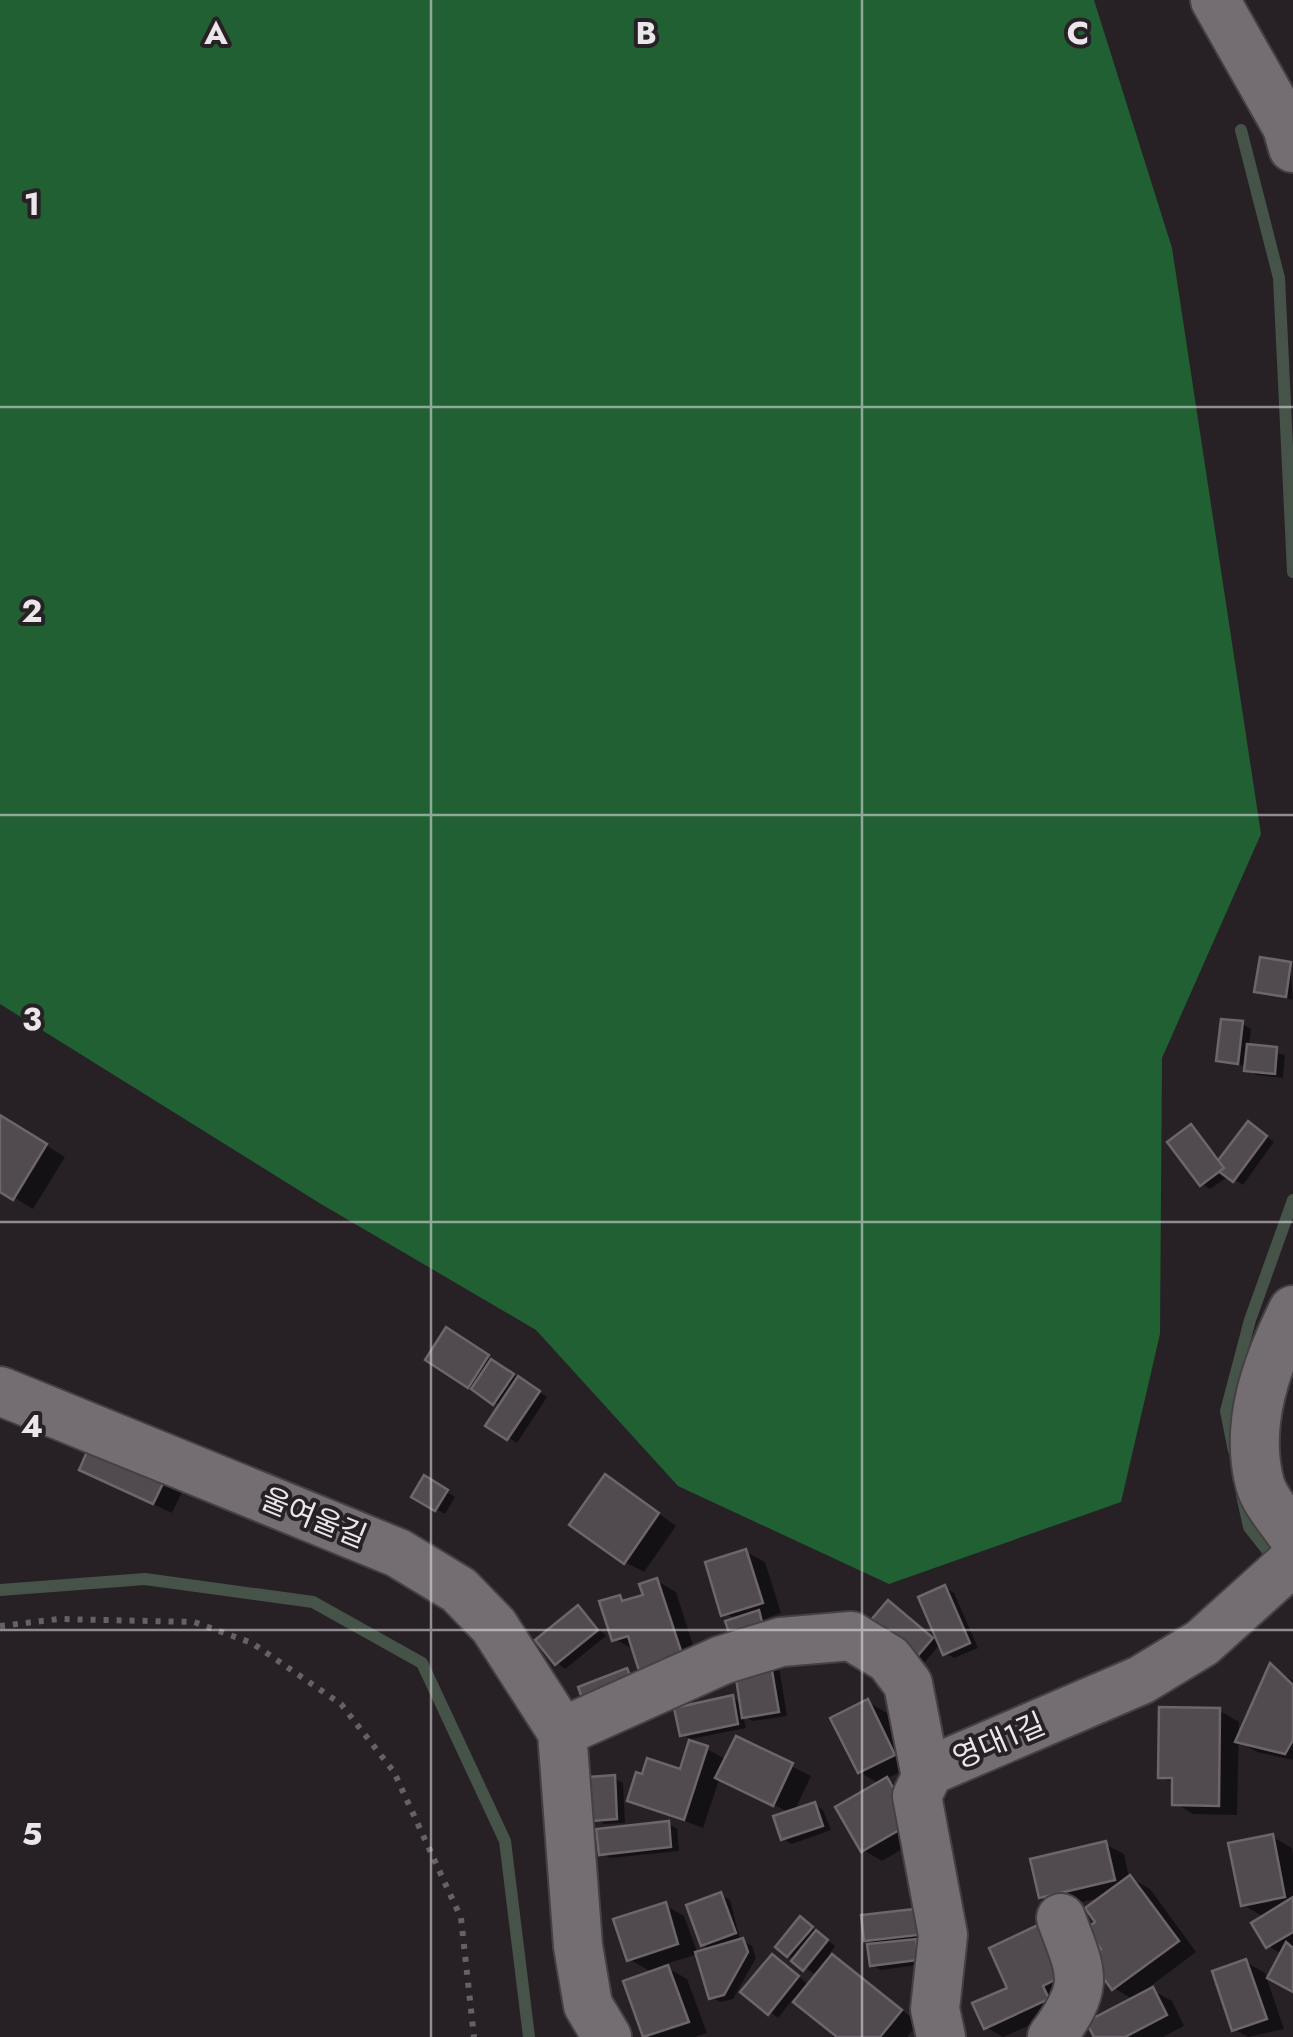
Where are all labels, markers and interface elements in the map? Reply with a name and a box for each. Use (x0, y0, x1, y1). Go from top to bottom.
text: A (203, 10, 228, 56)
text: B (635, 10, 657, 56)
text: C (1067, 10, 1089, 56)
text: 1 (24, 181, 40, 227)
text: 2 (22, 588, 43, 634)
text: 3 (22, 996, 42, 1042)
text: 4 (21, 1403, 43, 1449)
street label: 울여울길 (255, 1477, 373, 1558)
street label: 영대1길 (946, 1702, 1052, 1779)
text: 5 (22, 1811, 42, 1857)

